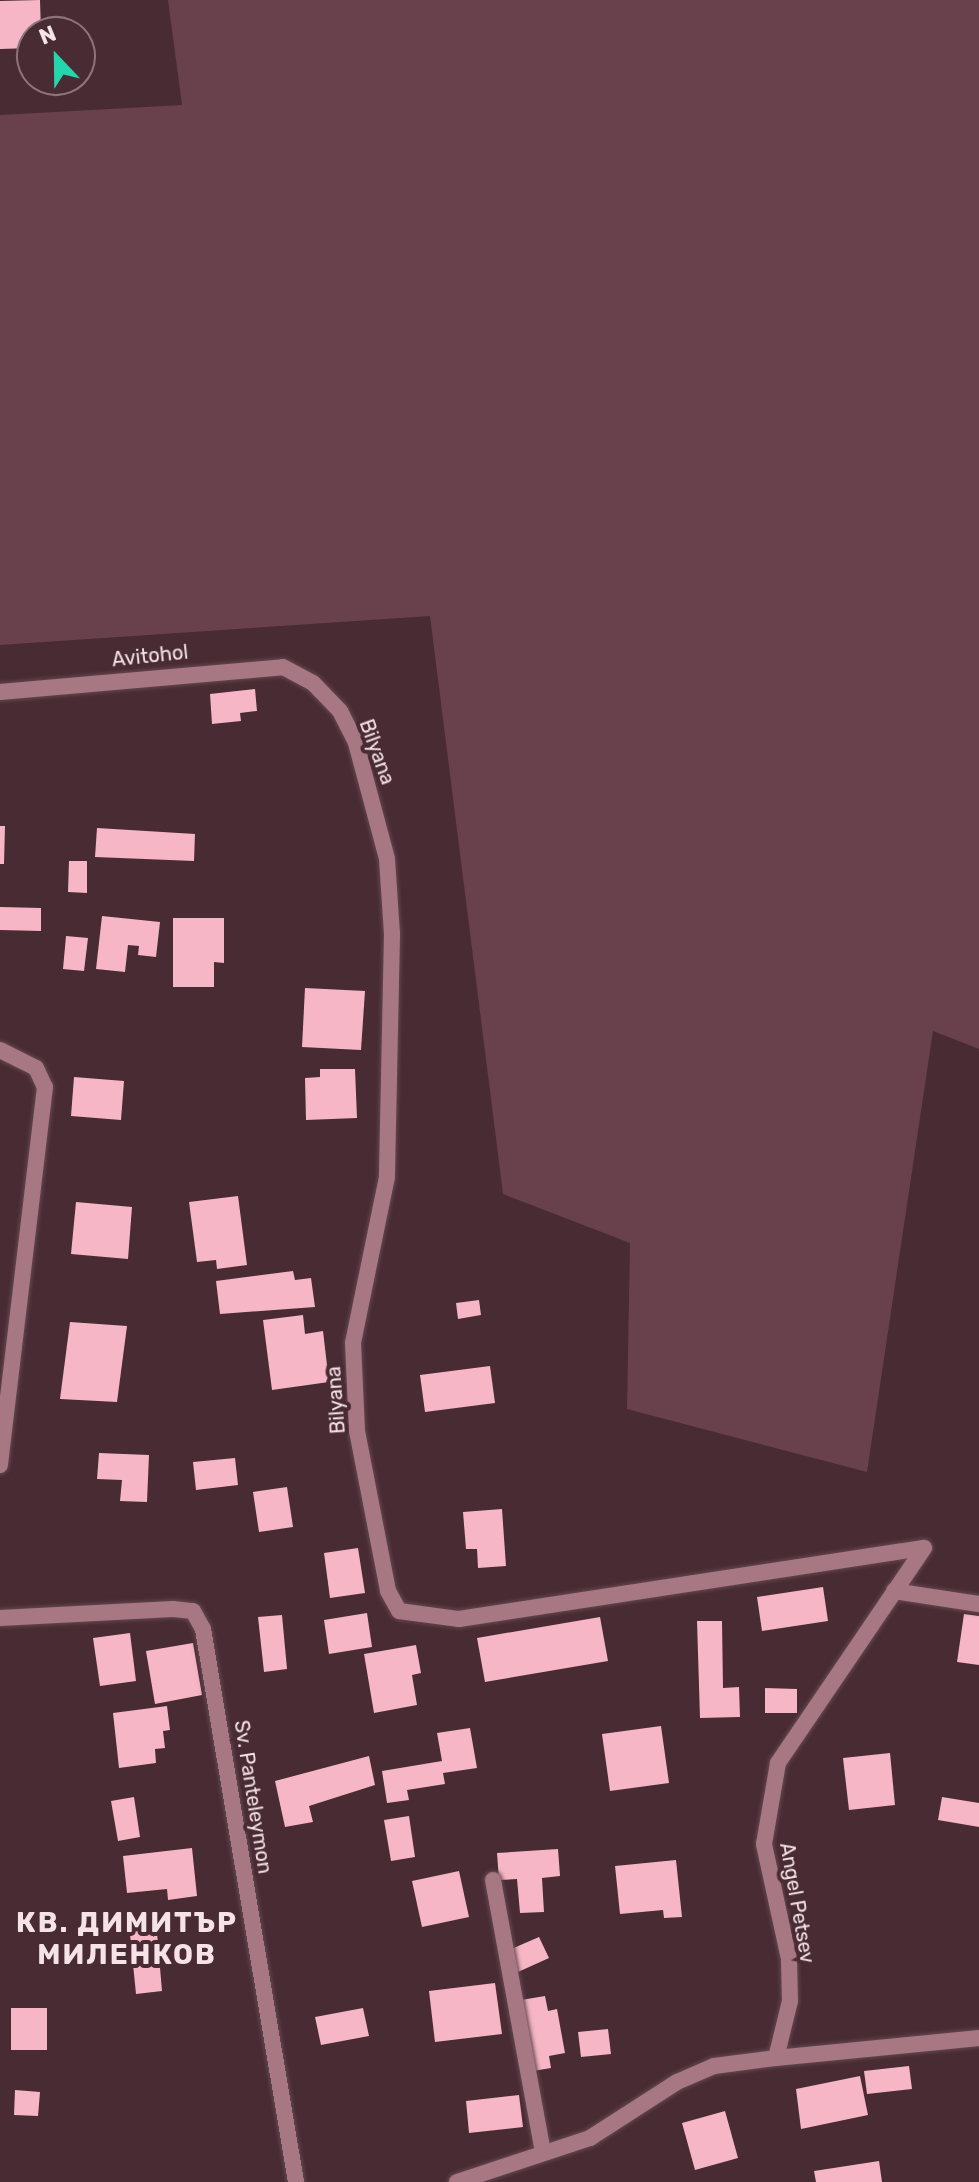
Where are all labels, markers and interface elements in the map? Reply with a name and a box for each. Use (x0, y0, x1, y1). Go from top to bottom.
north arrow (16, 16, 96, 96)
text: N (35, 20, 60, 51)
street label: Avitohol (111, 640, 189, 672)
street label: Bilyana (354, 716, 400, 788)
street label: Bilyana (322, 1365, 350, 1435)
street label: Sv. Panteleymon (229, 1719, 277, 1875)
street label: Angel Petsev (775, 1841, 819, 1965)
district label: КВ. ДИМИТЪР МИЛЕНКОВ (16, 1906, 238, 1972)

